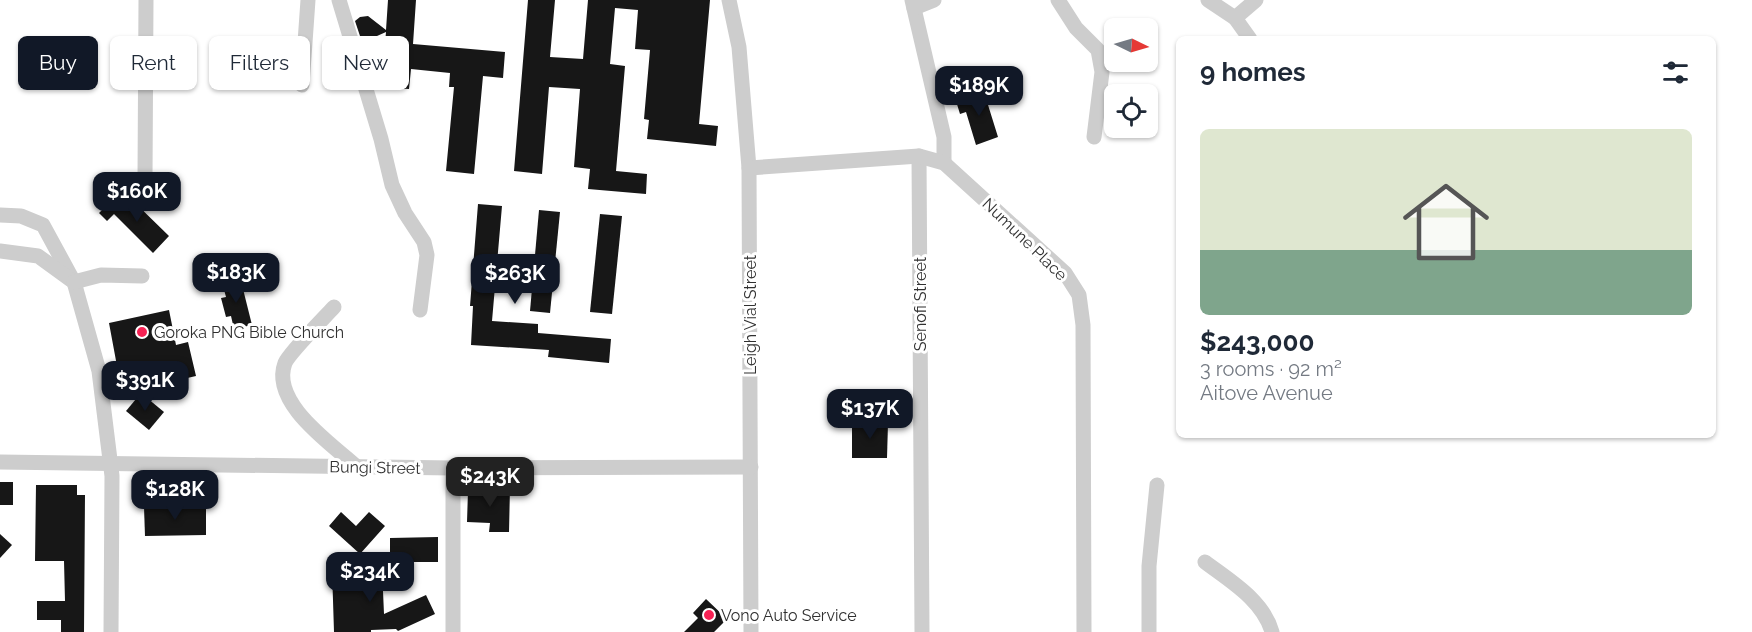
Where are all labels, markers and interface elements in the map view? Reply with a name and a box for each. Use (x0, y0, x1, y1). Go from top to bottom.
north arrow (1104, 18, 1158, 72)
map controls (1104, 18, 1158, 138)
chip: Buy (18, 36, 98, 90)
chip: Rent (110, 36, 197, 90)
chip: Filters (209, 36, 310, 90)
chip: New (322, 36, 409, 90)
icon: filters (1659, 56, 1692, 89)
text: 9 homes (1200, 57, 1306, 87)
pin: $189K (937, 66, 1021, 117)
text: $189K (949, 73, 1009, 97)
button: locate (1104, 84, 1158, 138)
icon: home (1392, 168, 1500, 276)
pin: $160K (95, 172, 179, 223)
text: $160K (107, 179, 167, 203)
street label: Numune Place (978, 194, 1071, 284)
pin: $183K (194, 253, 278, 304)
pin: $263K (473, 254, 557, 305)
street label: Leigh Vial Street (741, 254, 760, 375)
street label: Senofi Street (911, 256, 930, 351)
text: $183K (206, 260, 266, 284)
text: $263K (485, 261, 545, 285)
place label: Goroka PNG Bible Church (154, 323, 344, 342)
marker: Goroka PNG Bible Church (135, 325, 149, 339)
text: $243,000 (1200, 327, 1314, 357)
text: 3 rooms · 92 m² (1200, 357, 1342, 381)
pin: $391K (103, 361, 187, 412)
text: $391K (116, 368, 174, 392)
text: Aitove Avenue (1200, 381, 1333, 405)
pin: $137K (828, 389, 912, 440)
text: $137K (841, 396, 899, 420)
street label: Bungi Street (329, 457, 421, 478)
pin: $243K (448, 457, 532, 508)
text: $243K (460, 464, 520, 488)
pin: $128K (133, 470, 217, 521)
text: $128K (145, 477, 205, 501)
pin: $234K (328, 552, 412, 603)
text: $234K (340, 559, 400, 583)
place label: Vono Auto Service (721, 606, 857, 625)
marker: Vono Auto Service (702, 608, 716, 622)

